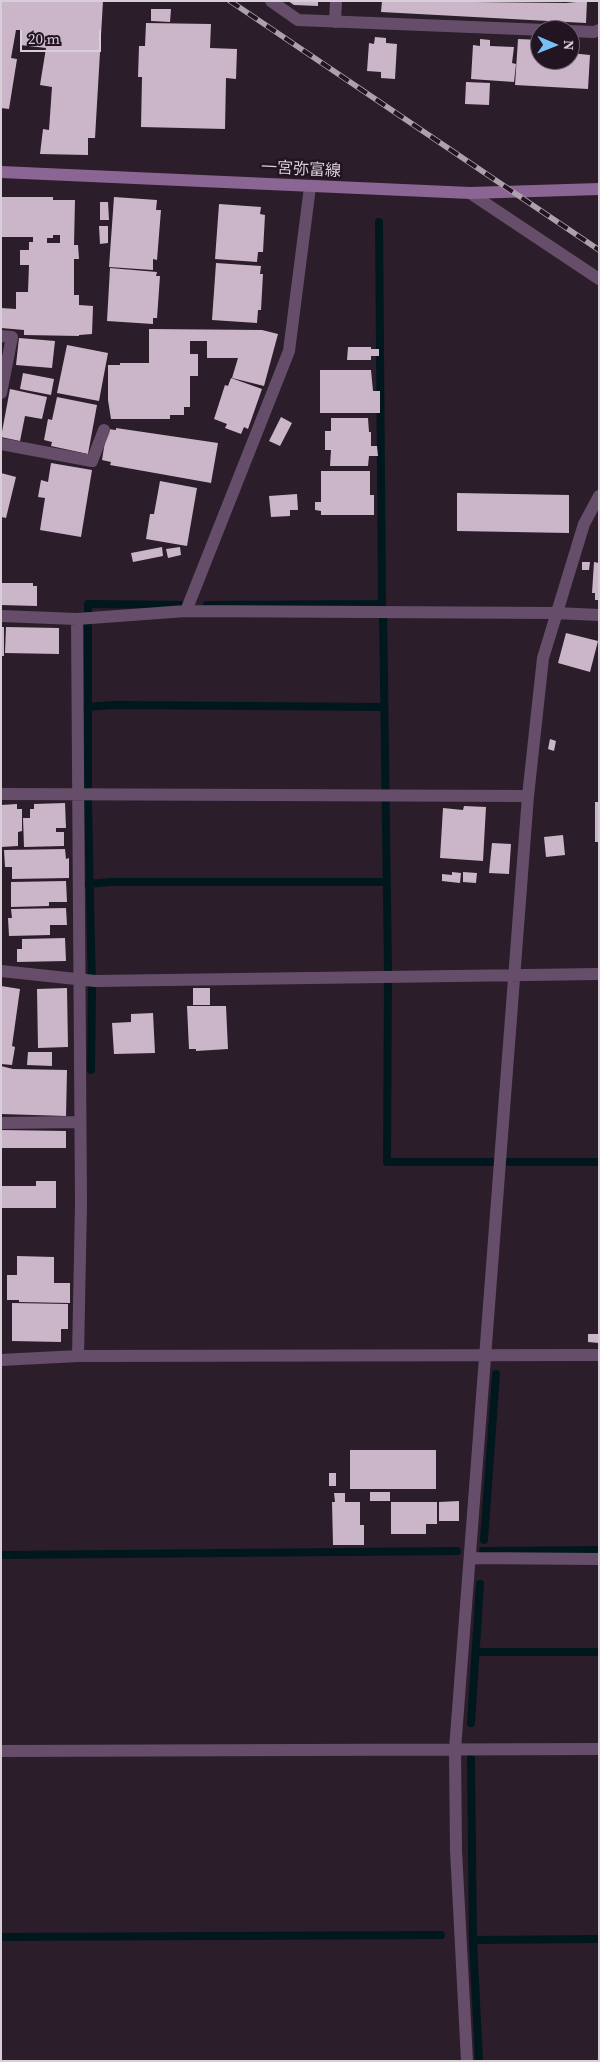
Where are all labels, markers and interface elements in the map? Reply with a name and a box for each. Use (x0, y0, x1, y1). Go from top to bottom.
scale bar (22, 20, 104, 52)
north arrow (530, 20, 580, 70)
text: 20 m (28, 28, 60, 49)
text: N (559, 40, 579, 51)
street label: 一宮弥富線 (261, 158, 341, 182)

